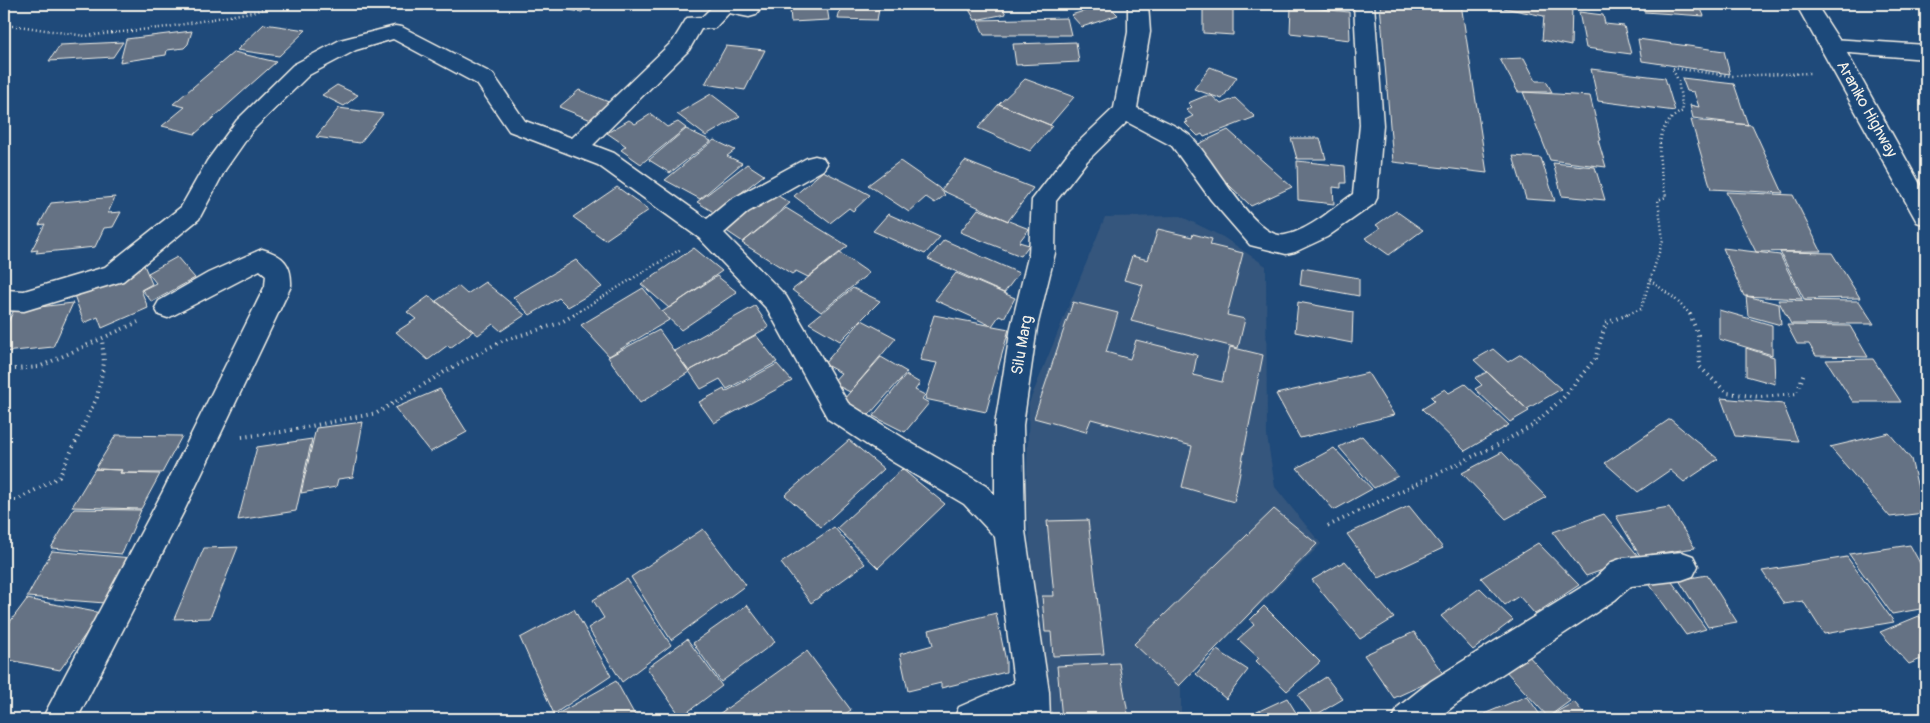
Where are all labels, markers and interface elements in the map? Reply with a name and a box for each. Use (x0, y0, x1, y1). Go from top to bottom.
street label: Araniko Highway (1832, 57, 1902, 161)
street label: Silu Marg (1007, 314, 1037, 376)

